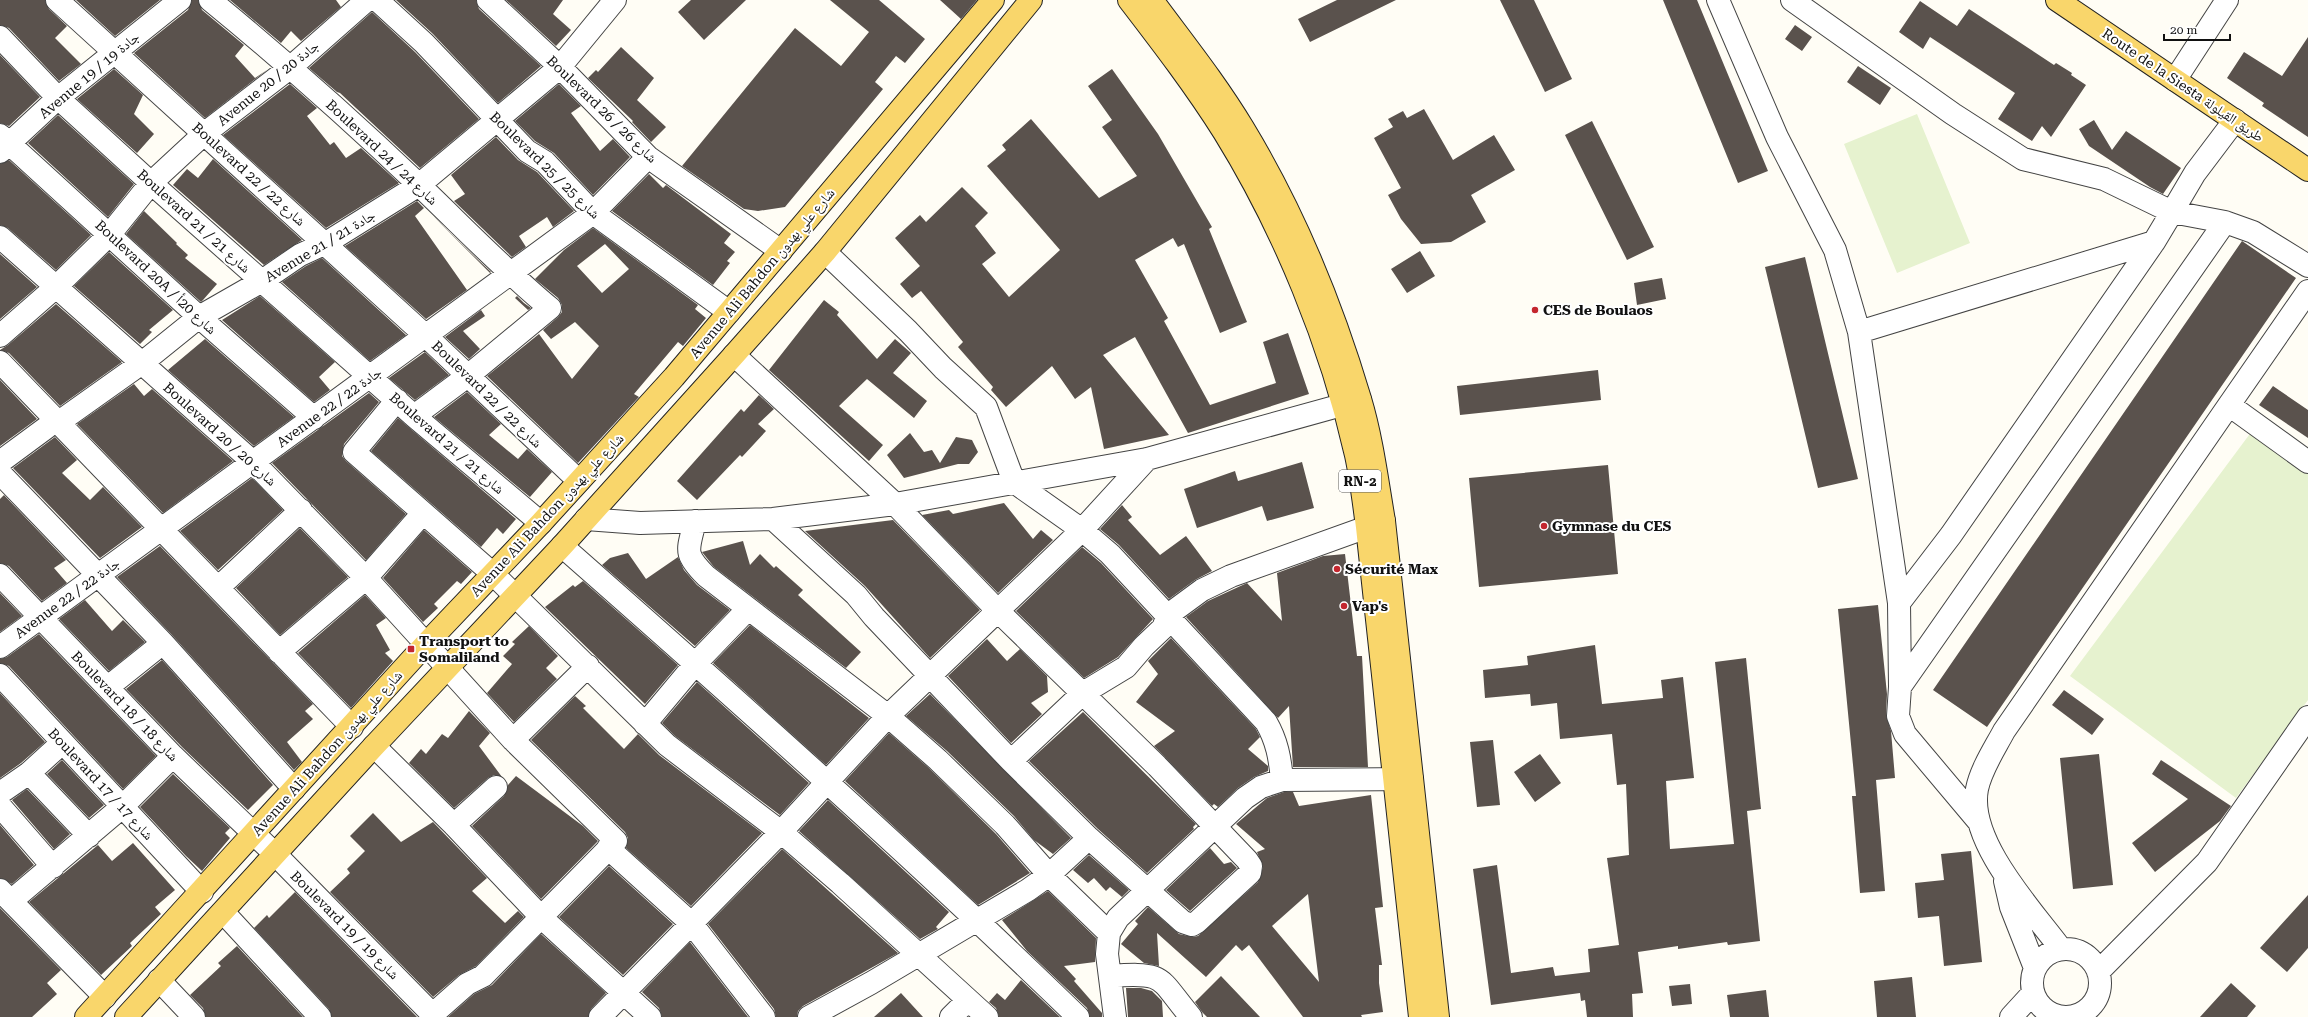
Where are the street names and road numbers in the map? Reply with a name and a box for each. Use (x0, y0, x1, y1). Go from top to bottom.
street label: Route de la Siesta طريق القيلولة (2098, 25, 2267, 147)
street label: Avenue 19 / جادة 19 (36, 28, 142, 122)
street label: Avenue 20 / جادة 20 (214, 37, 322, 129)
street label: Boulevard 26 / شارع 26 (542, 52, 660, 167)
street label: Boulevard 24 / شارع 24 (322, 96, 441, 209)
street label: Boulevard 25 / شارع 25 (485, 108, 603, 223)
street label: Boulevard 22 / شارع 22 (188, 119, 309, 231)
street label: Boulevard 21 / شارع 21 (133, 166, 254, 278)
street label: Avenue Ali Bahdon شارع علي بهدون (686, 185, 840, 363)
street label: Avenue 21 / جادة 21 (262, 207, 378, 285)
street label: Boulevard 20A / شارع 20أ (91, 217, 220, 339)
street label: Boulevard 22 / شارع 22 (427, 337, 545, 452)
street label: Avenue 22 / جادة 22 (274, 364, 385, 450)
street label: Boulevard 20 / شارع 20 (159, 379, 280, 491)
street label: Boulevard 21 / شارع 21 (385, 389, 508, 499)
street label: Avenue Ali Bahdon شارع علي بهدون (467, 430, 629, 602)
road number: RN-2 (1339, 470, 1381, 492)
street label: Avenue 22 / جادة 22 (12, 555, 123, 641)
street label: Boulevard 18 / شارع 18 (67, 648, 182, 766)
street label: Avenue Ali Bahdon شارع علي بهدون (249, 667, 408, 841)
street label: Boulevard 17 / شارع 17 (44, 725, 157, 844)
street label: Boulevard 19 / شارع 19 (286, 867, 403, 984)

